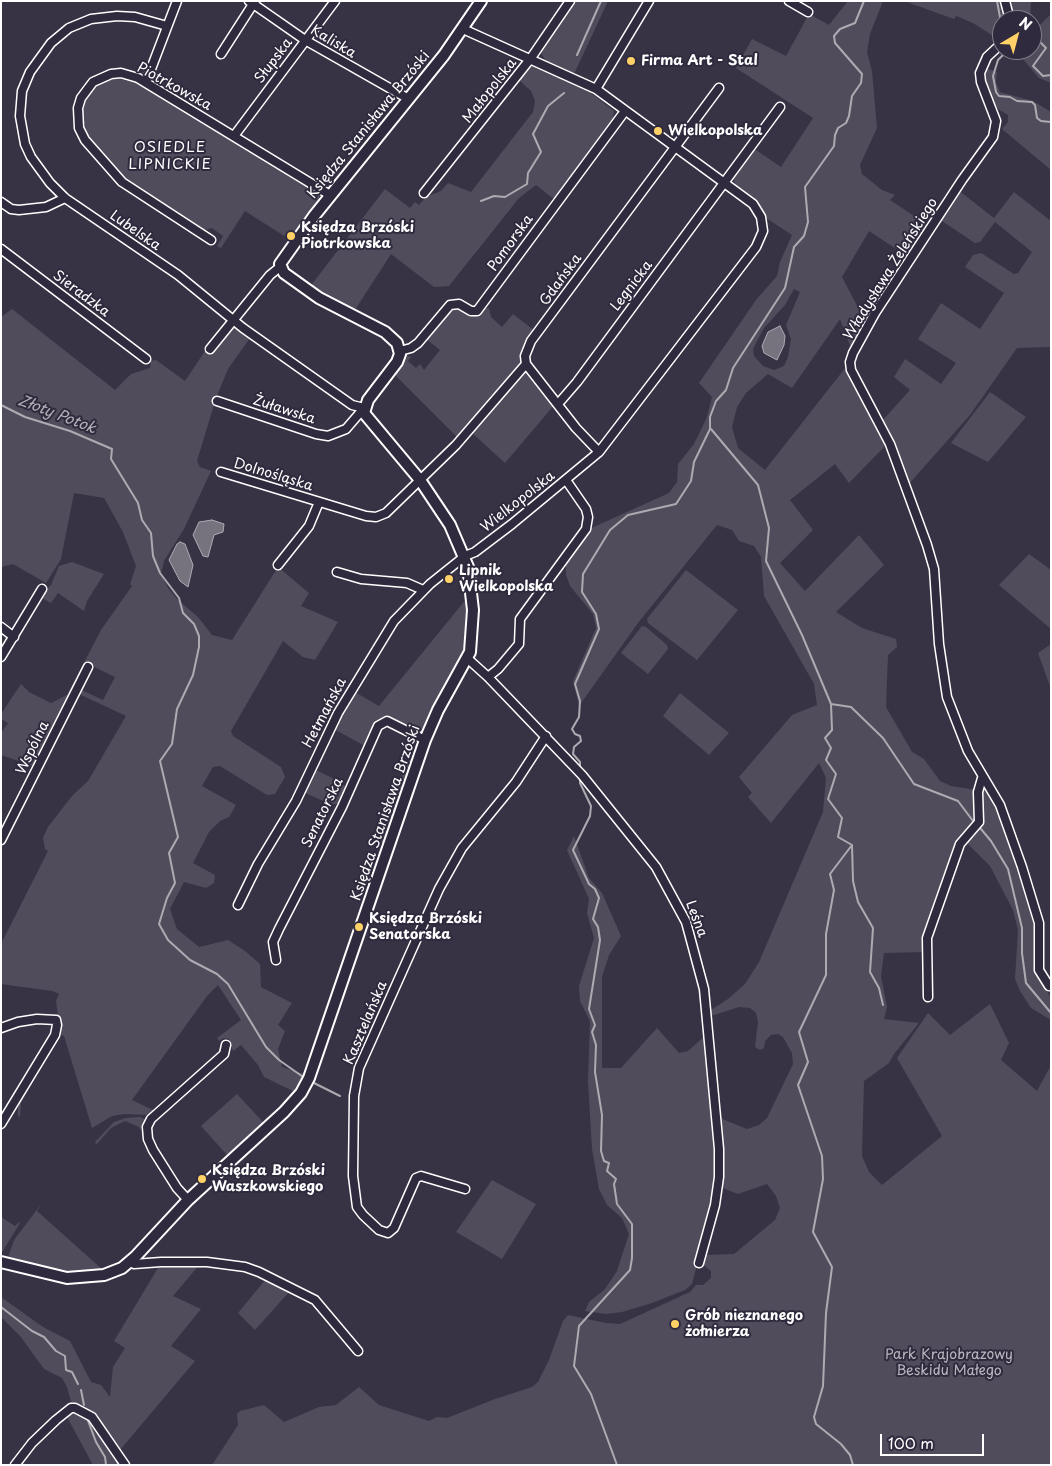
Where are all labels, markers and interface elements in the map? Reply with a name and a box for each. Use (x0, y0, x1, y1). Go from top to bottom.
north arrow (992, 10, 1042, 60)
text: N (1015, 12, 1036, 35)
street label: Kaliska (307, 22, 359, 62)
street label: Słupska (252, 35, 296, 87)
street label: Księdza Stanisława Brzóski (304, 48, 434, 202)
place label: Firma Art - Stal (641, 53, 758, 69)
street label: Małopolska (459, 55, 521, 127)
marker: Firma Art - Stal (625, 55, 637, 67)
street label: Piotrkowska (134, 60, 214, 114)
place label: Wielkopolska (668, 123, 763, 139)
marker: Wielkopolska (652, 125, 664, 137)
district label: OSIEDLE LIPNICKIE (127, 139, 213, 174)
street label: Władysława Żeleńskiego (840, 195, 942, 343)
street label: Lubelska (106, 208, 164, 254)
street label: Pomorska (485, 211, 537, 275)
place label: Księdza Brzóski Piotrkowska (301, 220, 414, 252)
marker: Księdza Brzóski Piotrkowska (285, 230, 297, 242)
street label: Gdańska (537, 251, 585, 309)
street label: Legnicka (608, 257, 656, 315)
street label: Sieradzka (49, 267, 113, 321)
water label: Złoty Potok (16, 392, 98, 438)
street label: Żuławska (251, 392, 317, 428)
street label: Dolnośląska (231, 455, 315, 495)
street label: Wielkopolska (478, 468, 558, 536)
place label: Lipnik Wielkopolska (459, 563, 554, 596)
marker: Lipnik Wielkopolska (443, 573, 455, 585)
street label: Hetmańska (300, 675, 350, 751)
street label: Wspólna (13, 719, 53, 777)
street label: Księdza Stanisława Brzóski (348, 723, 424, 903)
street label: Senatorska (299, 775, 347, 851)
street label: Leśna (681, 898, 711, 940)
place label: Księdza Brzóski Senatorska (369, 911, 482, 944)
marker: Księdza Brzóski Senatorska (353, 921, 365, 933)
street label: Kasztelańska (341, 979, 391, 1067)
place label: Księdza Brzóski Waszkowskiego (212, 1163, 325, 1196)
marker: Księdza Brzóski Waszkowskiego (196, 1173, 208, 1185)
place label: Grób nieznanego żołnierza (685, 1308, 803, 1340)
marker: Grób nieznanego żołnierza (669, 1318, 681, 1330)
park label: Park Krajobrazowy Beskidu Małego (885, 1347, 1013, 1380)
scale bar (882, 1424, 986, 1456)
text: 100 m (888, 1431, 934, 1454)

